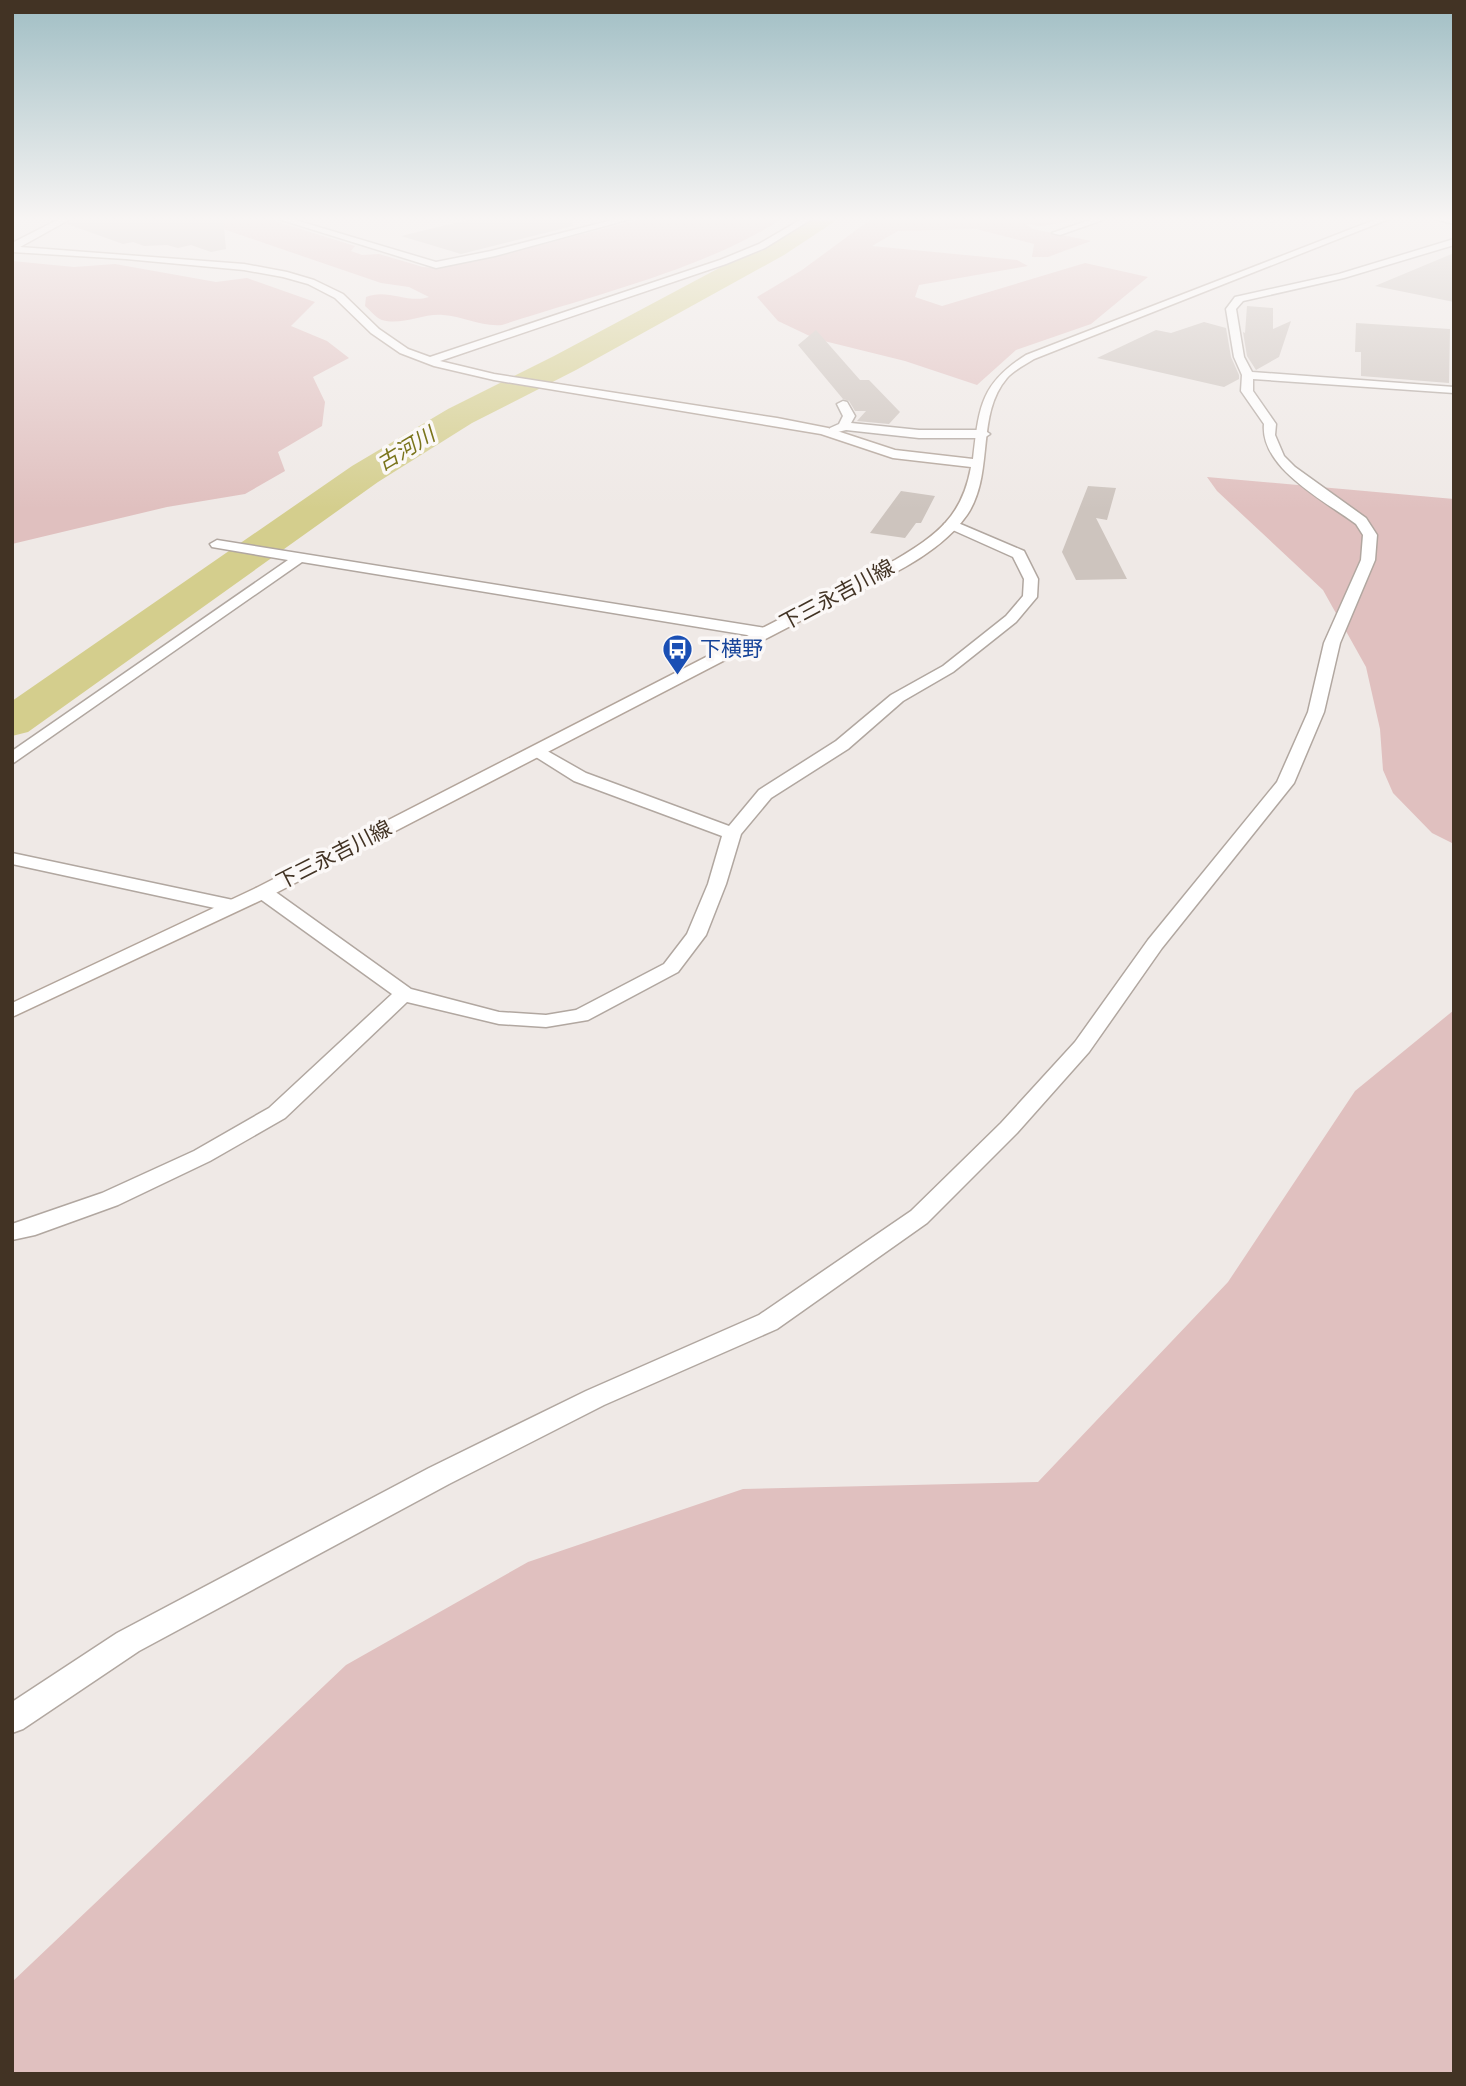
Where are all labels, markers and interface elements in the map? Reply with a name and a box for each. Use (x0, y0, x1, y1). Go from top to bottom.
water label: 古河川 (372, 421, 441, 476)
street label: 下三永吉川線 (775, 554, 899, 636)
bus stop icon: 下横野 (660, 632, 694, 676)
place label: 下横野 (700, 636, 763, 662)
street label: 下三永吉川線 (272, 815, 396, 895)

